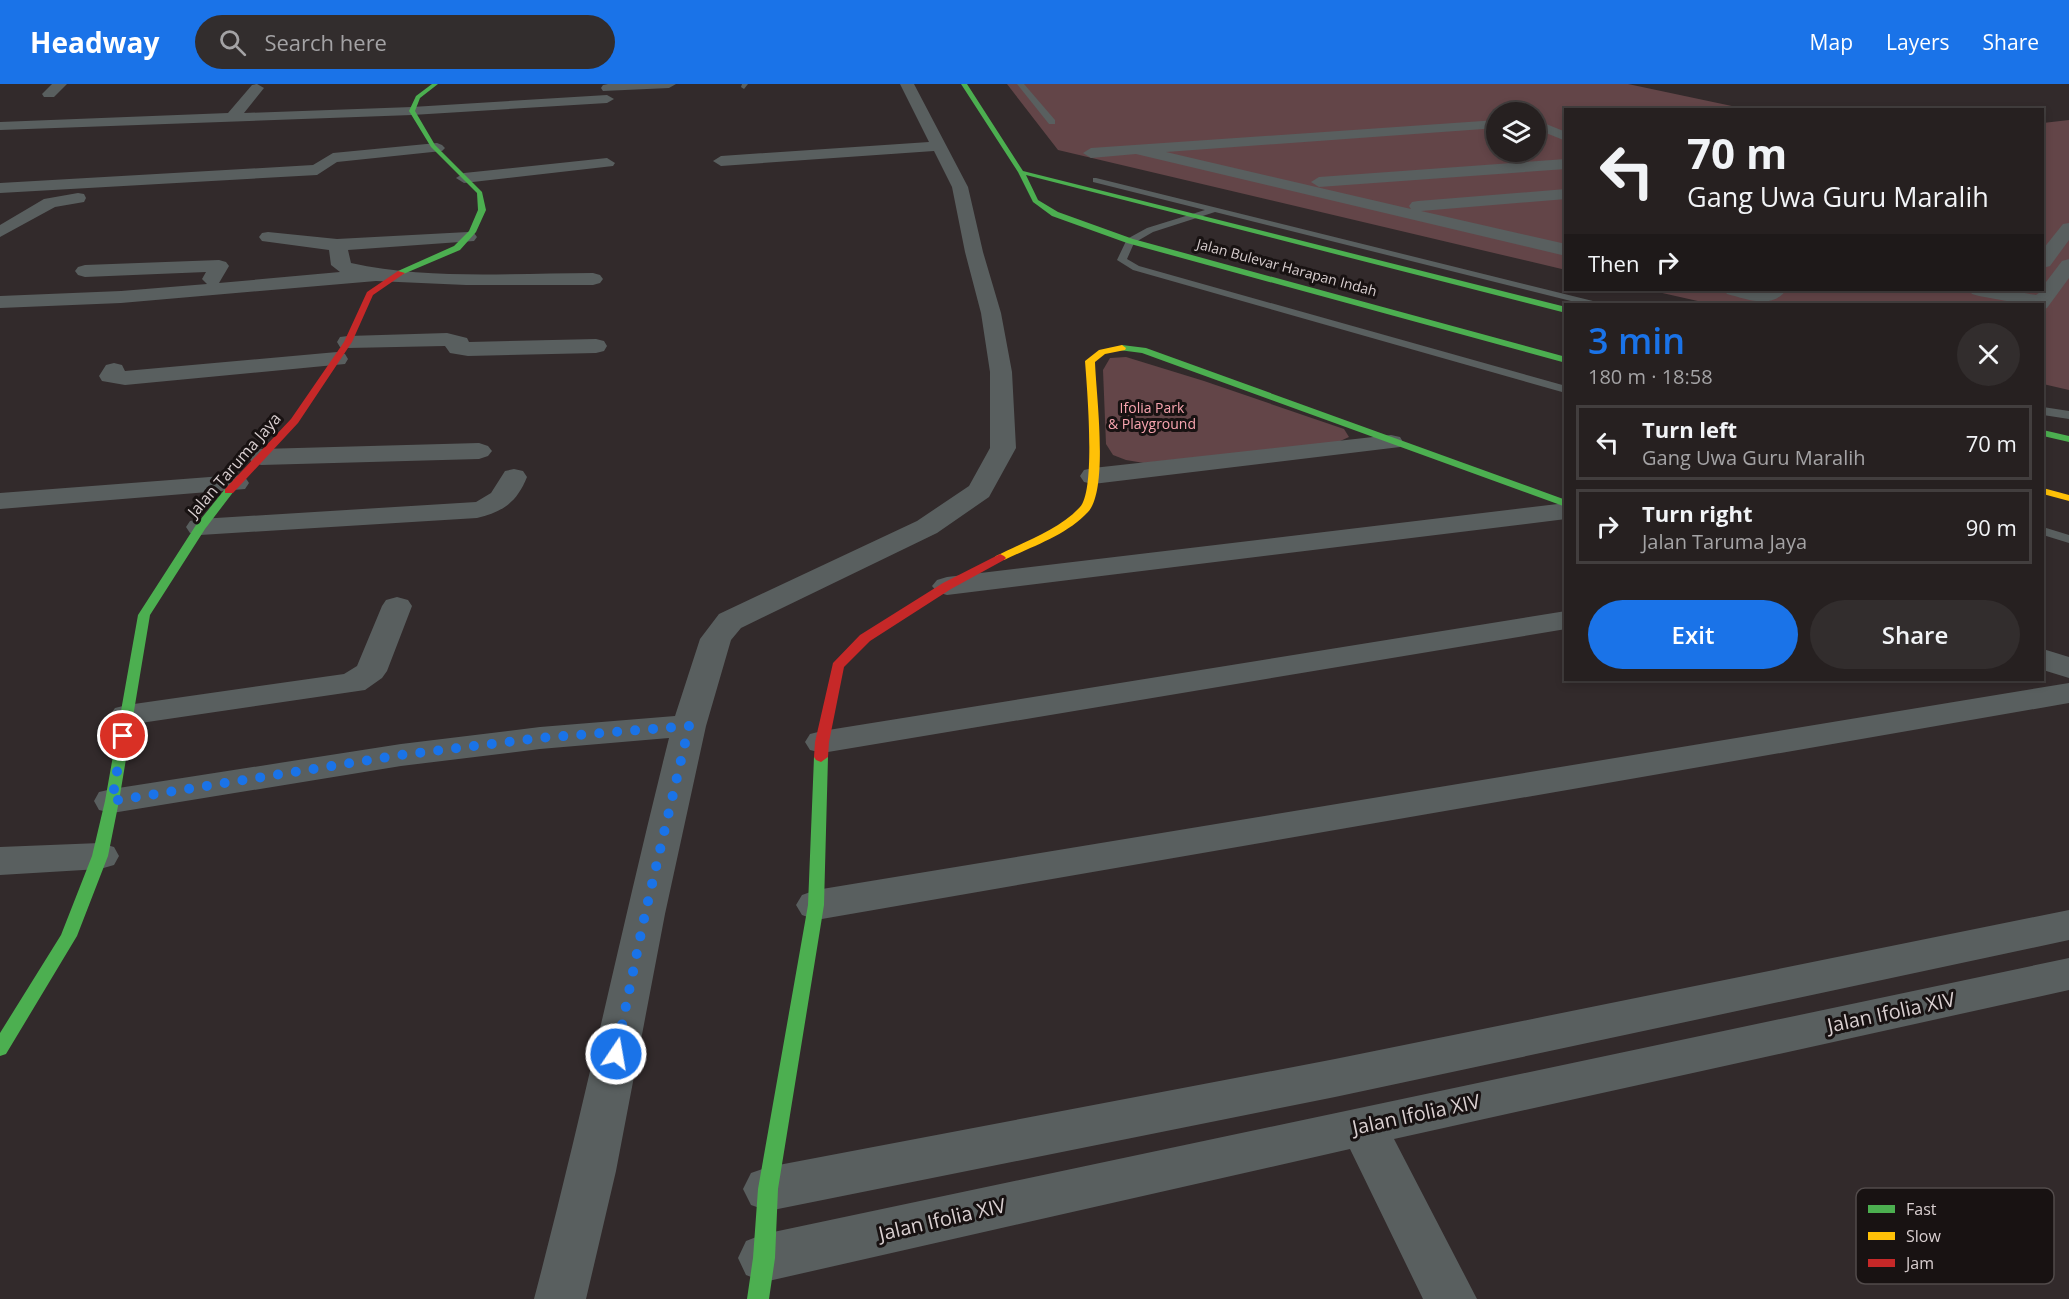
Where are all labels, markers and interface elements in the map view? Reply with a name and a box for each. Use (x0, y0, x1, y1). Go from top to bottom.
search box (195, 15, 615, 69)
text: Headway (30, 23, 159, 61)
icon: search (216, 26, 249, 59)
text: Search here (264, 27, 387, 57)
text: Map (1810, 28, 1853, 56)
text: Layers (1886, 28, 1950, 56)
text: Share (1983, 28, 2039, 56)
map controls (1486, 102, 1546, 162)
button: layers (1486, 102, 1546, 162)
text: 70 m (1687, 124, 1787, 181)
icon: left (1588, 132, 1666, 210)
text: Gang Uwa Guru Maralih (1687, 178, 1989, 215)
street label: Jalan Bulevar Harapan Indah (1193, 233, 1379, 300)
icon: right (1651, 246, 1684, 279)
text: Then (1588, 248, 1639, 278)
text: 3 min (1588, 316, 1685, 365)
button: close (1957, 323, 2020, 386)
text: 180 m · 18:58 (1588, 363, 1713, 390)
park label: Ifolia Park & Playground (1108, 398, 1196, 433)
street label: Jalan Taruma Jaya (181, 408, 286, 524)
text: Turn left (1642, 414, 1737, 444)
icon: left (1591, 426, 1624, 459)
text: 70 m (1966, 428, 2017, 458)
text: Gang Uwa Guru Maralih (1642, 444, 1866, 471)
text: Turn right (1642, 498, 1753, 528)
icon: right (1591, 510, 1624, 543)
text: 90 m (1966, 512, 2017, 542)
text: Jalan Taruma Jaya (1642, 528, 1807, 555)
button: Exit (1588, 600, 1798, 669)
button: Share (1810, 600, 2020, 669)
pin (97, 710, 148, 761)
icon: arrive (106, 719, 139, 752)
street label: Jalan Ifolia XIV (1823, 985, 1957, 1039)
position arrow (584, 1022, 648, 1086)
street label: Jalan Ifolia XIV (1348, 1087, 1482, 1141)
legend (1856, 1188, 2054, 1284)
street label: Jalan Ifolia XIV (874, 1191, 1008, 1247)
text: Fast (1906, 1198, 1937, 1220)
text: Slow (1906, 1225, 1941, 1247)
text: Jam (1904, 1252, 1934, 1274)

